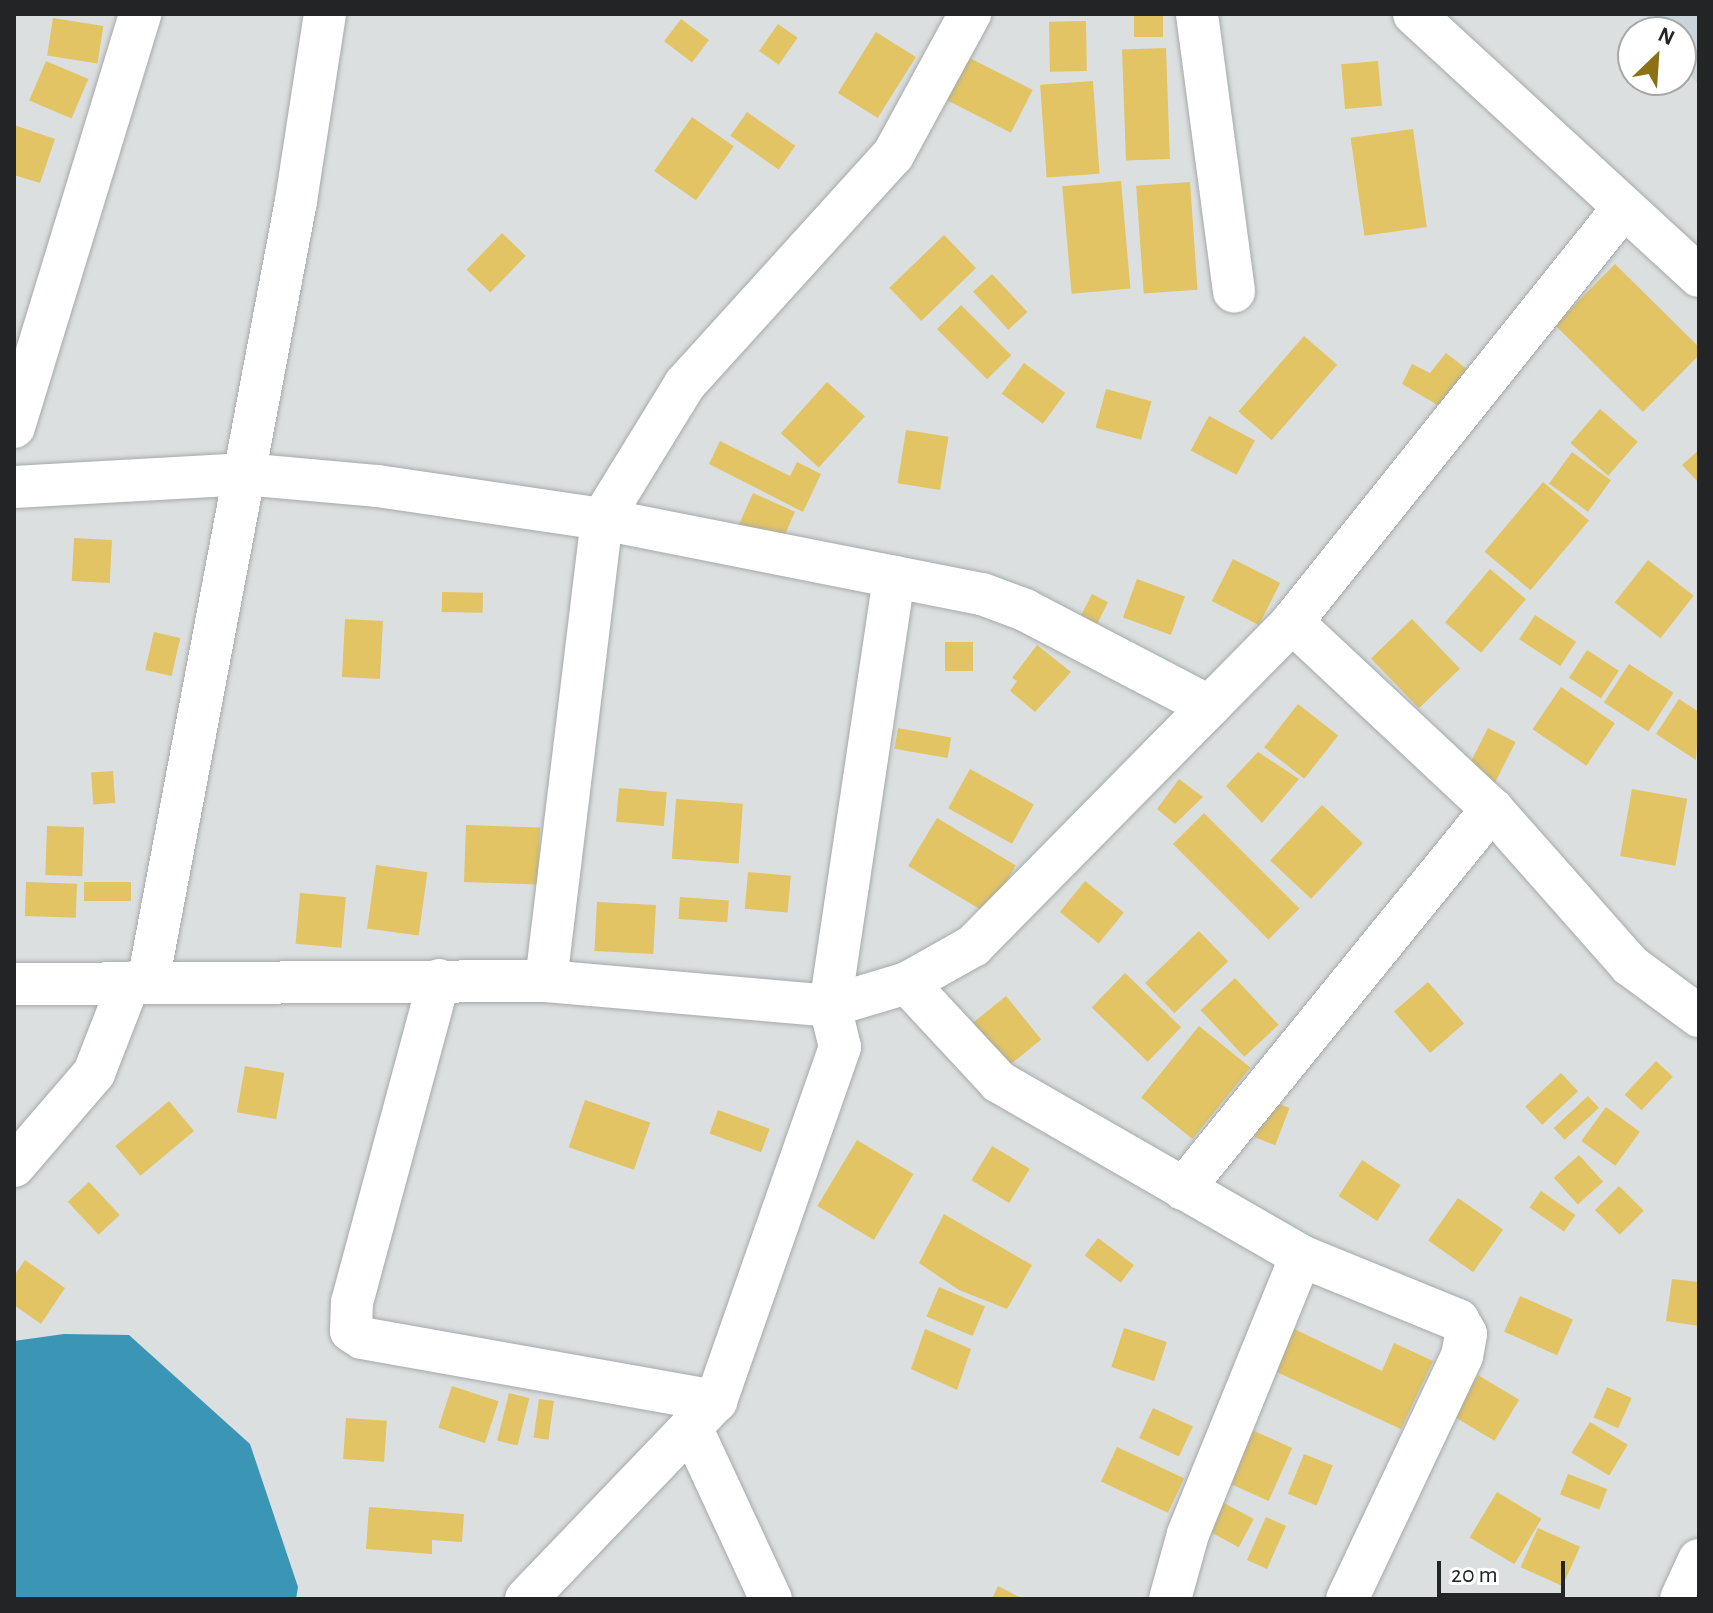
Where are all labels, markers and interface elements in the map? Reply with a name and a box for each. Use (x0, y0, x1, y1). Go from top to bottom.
north arrow (1617, 16, 1697, 96)
text: N (1655, 23, 1678, 49)
scale bar (1441, 1545, 1569, 1595)
text: 20 m (1451, 1563, 1498, 1587)

